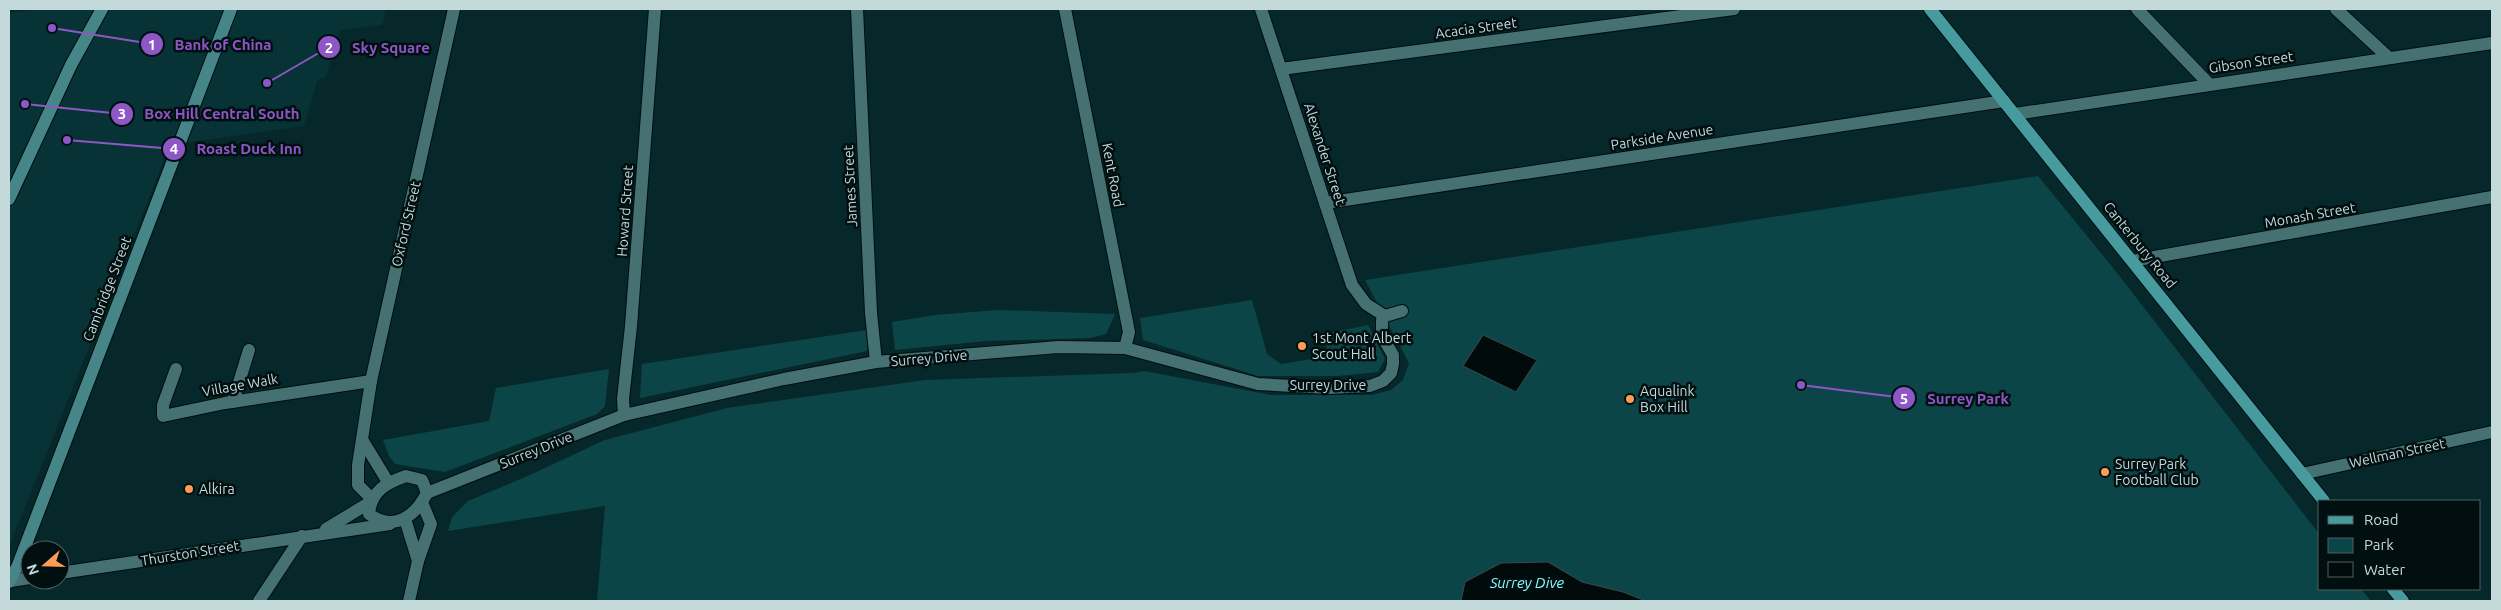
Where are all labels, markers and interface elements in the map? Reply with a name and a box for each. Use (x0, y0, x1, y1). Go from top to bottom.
street label: Acacia Street (1434, 14, 1518, 42)
callout: Bank of China (140, 29, 282, 59)
callout: Sky Square (317, 32, 440, 62)
text: 1 (148, 36, 156, 53)
text: Bank of China (174, 36, 272, 53)
text: 2 (325, 39, 333, 56)
text: Sky Square (352, 39, 430, 56)
street label: Gibson Street (2208, 48, 2295, 76)
callout: Box Hill Central South (109, 99, 309, 129)
street label: Alexander Street (1301, 101, 1349, 207)
text: 3 (118, 105, 126, 122)
text: Box Hill Central South (144, 105, 300, 122)
street label: Parkside Avenue (1610, 121, 1714, 153)
callout: Roast Duck Inn (161, 134, 311, 164)
text: 4 (170, 140, 178, 157)
text: Roast Duck Inn (197, 140, 301, 157)
street label: Kent Road (1099, 142, 1127, 208)
street label: James Street (840, 144, 860, 227)
street label: Howard Street (614, 164, 636, 257)
street label: Oxford Street (388, 179, 424, 268)
street label: Canterbury Road (2100, 199, 2180, 291)
street label: Monash Street (2263, 199, 2357, 231)
street label: Cambridge Street (80, 234, 135, 344)
place label: 1st Mont Albert Scout Hall (1312, 330, 1412, 362)
marker: 1st Mont Albert Scout Hall (1296, 340, 1308, 352)
street label: Surrey Drive (890, 347, 968, 369)
street label: Village Walk (201, 370, 279, 400)
street label: Surrey Drive (1290, 377, 1366, 393)
place label: Aqualink Box Hill (1640, 383, 1695, 415)
callout: Surrey Park (1892, 383, 2019, 413)
text: 5 (1900, 390, 1908, 407)
text: Surrey Park (1927, 390, 2009, 407)
marker: Aqualink Box Hill (1624, 393, 1636, 405)
street label: Surrey Drive (497, 428, 575, 472)
street label: Wellman Street (2348, 435, 2447, 471)
place label: Surrey Park Football Club (2115, 456, 2199, 488)
marker: Surrey Park Football Club (2099, 466, 2111, 478)
place label: Alkira (199, 481, 235, 497)
marker: Alkira (183, 483, 195, 495)
legend (2318, 500, 2481, 590)
text: Road (2364, 511, 2399, 528)
text: Park (2364, 536, 2394, 553)
street label: Thurston Street (140, 537, 241, 569)
north arrow (20, 540, 70, 590)
text: Water (2364, 561, 2405, 578)
text: N (23, 562, 42, 577)
water label: Surrey Dive (1489, 574, 1565, 591)

